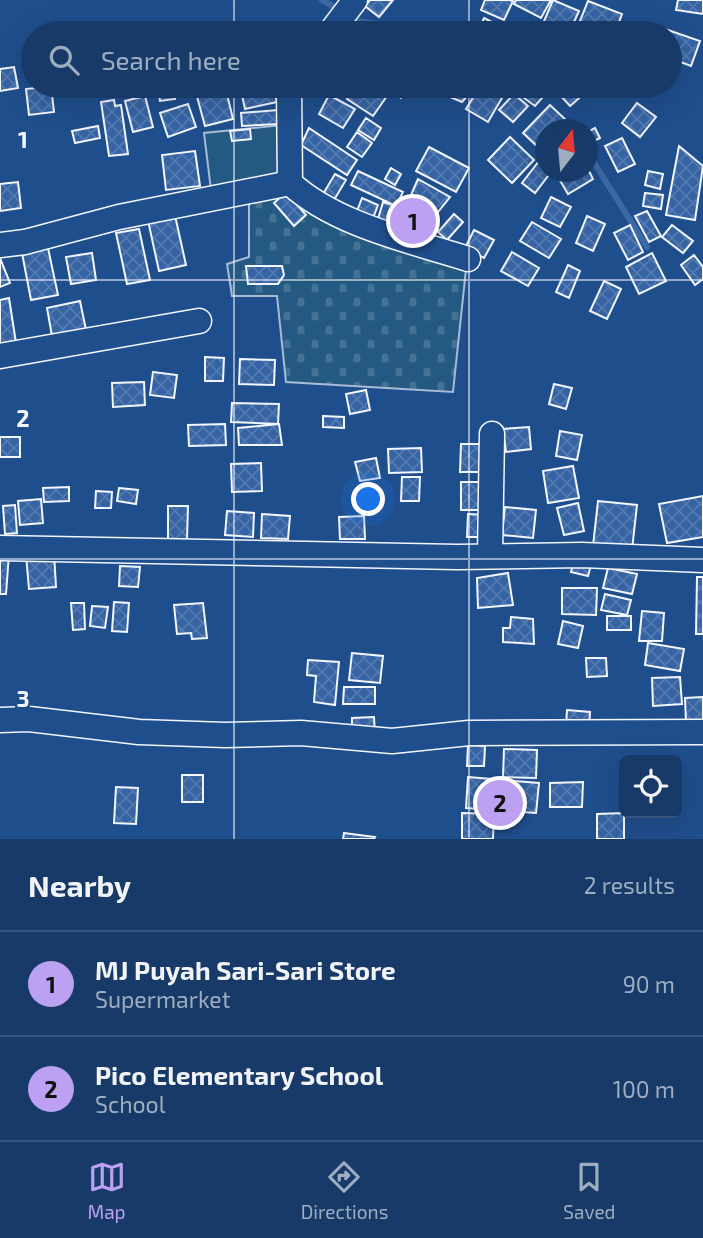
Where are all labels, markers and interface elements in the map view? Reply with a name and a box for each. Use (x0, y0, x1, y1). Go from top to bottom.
search box (21, 21, 682, 98)
icon: search (45, 41, 83, 79)
text: Search here (101, 44, 241, 75)
north arrow (535, 119, 598, 182)
text: 1 (18, 125, 28, 153)
pin: 1 (390, 195, 436, 247)
text: 2 (16, 404, 30, 432)
your location (351, 482, 385, 516)
text: 3 (16, 684, 30, 712)
map controls (619, 755, 682, 818)
button: locate (619, 755, 682, 818)
pin: 2 (477, 777, 523, 829)
text: Nearby (28, 867, 131, 903)
text: 2 results (584, 871, 675, 899)
text: MJ Puyah Sari-Sari Store (95, 954, 396, 985)
text: 1 (46, 970, 56, 998)
text: 90 m (623, 970, 675, 998)
text: Supermarket (95, 985, 230, 1013)
text: Pico Elementary School (95, 1059, 383, 1090)
text: 2 (44, 1075, 58, 1103)
text: 100 m (613, 1075, 675, 1103)
text: School (95, 1090, 165, 1118)
tab: Map (88, 1158, 126, 1223)
tab: Directions (301, 1158, 388, 1223)
tab: Saved (563, 1158, 615, 1223)

